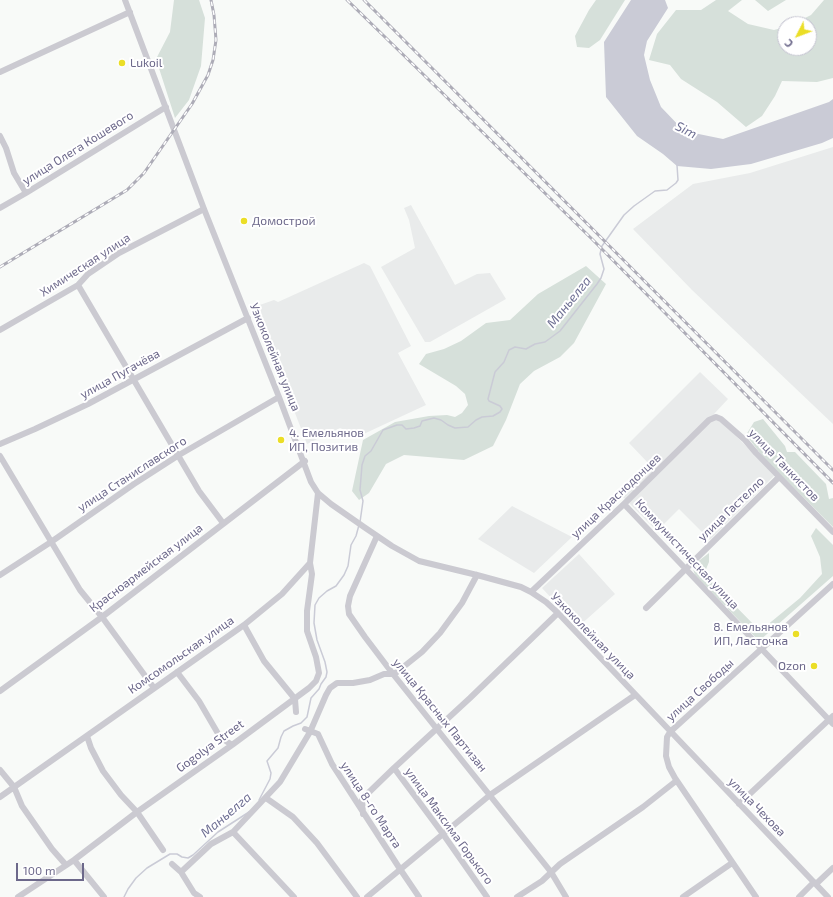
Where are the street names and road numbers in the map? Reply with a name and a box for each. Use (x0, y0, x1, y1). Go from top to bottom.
street label: улица Олега Кошевого (20, 108, 136, 188)
street label: Химическая улица (37, 230, 133, 300)
street label: Узкоколейная улица (247, 301, 303, 413)
street label: улица Пугачёва (78, 346, 162, 402)
street label: улица Танкистов (746, 426, 822, 504)
street label: улица Станиславского (75, 433, 189, 515)
street label: улица Краснодонцев (568, 451, 664, 541)
street label: улица Гастелло (695, 474, 767, 544)
street label: Коммунистическая улица (632, 496, 742, 612)
street label: Красноармейская улица (86, 521, 206, 615)
street label: Узкоколейная улица (548, 589, 638, 683)
street label: Комсомольская улица (125, 613, 237, 697)
street label: улица Красных Партизан (390, 655, 490, 775)
street label: улица Свободы (663, 656, 737, 724)
street label: Gogolya Street (173, 717, 247, 775)
street label: улица 8-го Марта (338, 759, 404, 851)
street label: улица Максима Горького (402, 765, 496, 887)
street label: улица Чехова (725, 775, 789, 839)

